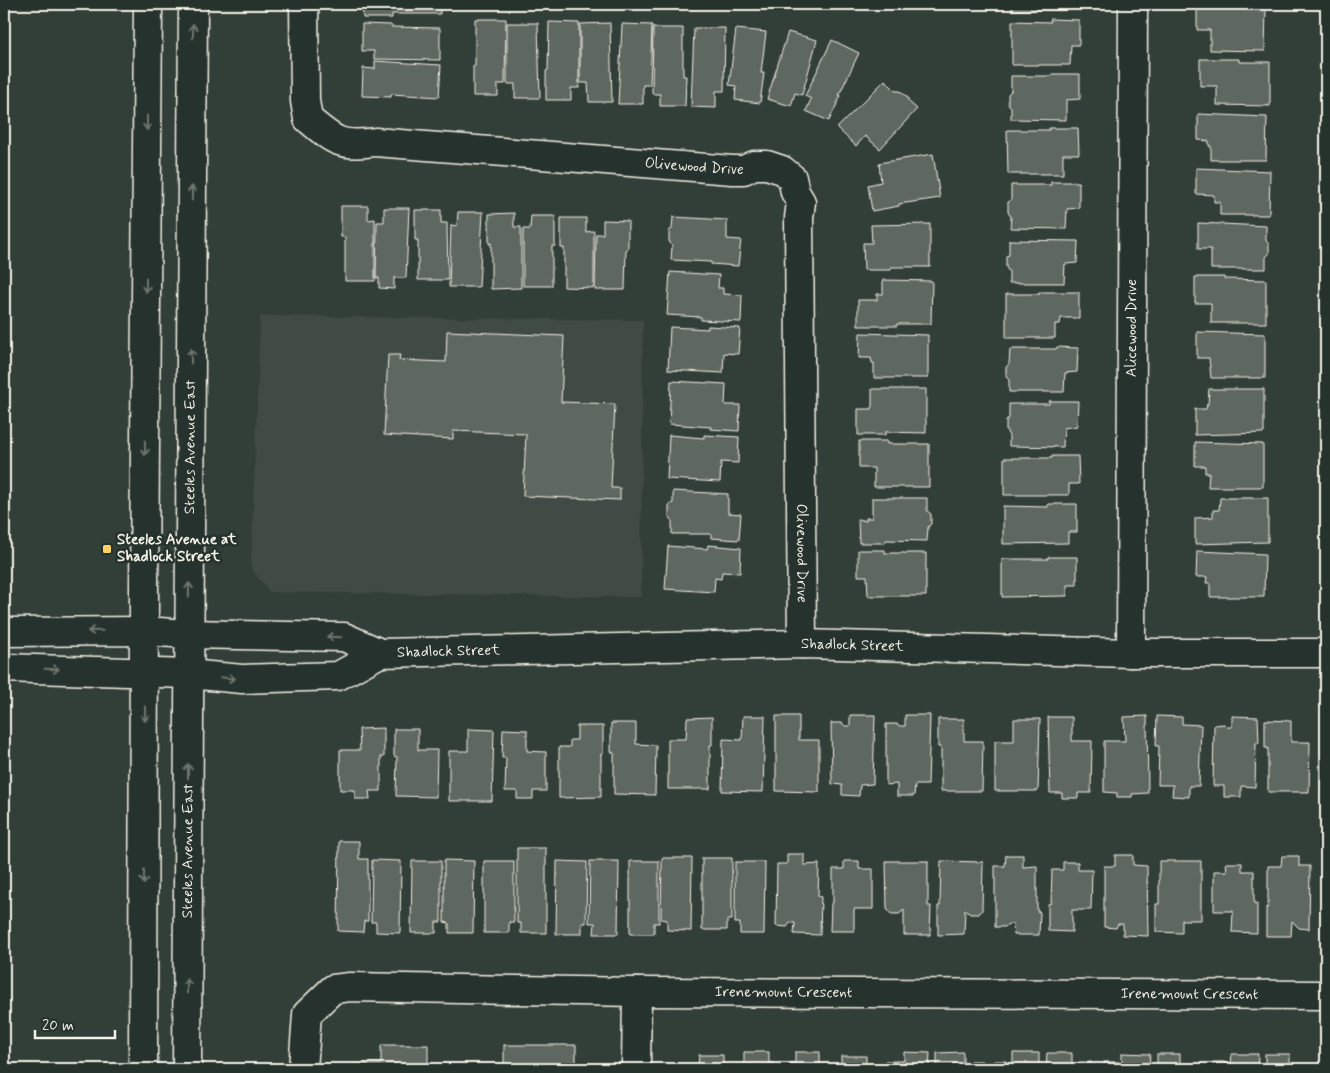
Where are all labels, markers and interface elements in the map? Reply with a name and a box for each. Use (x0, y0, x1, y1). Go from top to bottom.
one-way arrow (188, 23, 198, 39)
one-way arrow (142, 114, 152, 130)
street label: Olivewood Drive (644, 153, 744, 180)
one-way arrow (187, 185, 197, 202)
one-way arrow (141, 276, 151, 293)
street label: Alicewood Drive (1122, 279, 1142, 377)
one-way arrow (186, 348, 196, 364)
street label: Steeles Avenue East (180, 379, 201, 514)
one-way arrow (140, 439, 150, 455)
street label: Olivewood Drive (791, 504, 812, 603)
place label: Steeles Avenue at Shadlock Street (117, 530, 238, 567)
marker: Steeles Avenue at Shadlock Street (101, 543, 113, 555)
one-way arrow (184, 582, 194, 598)
one-way arrow (88, 626, 104, 636)
one-way arrow (327, 632, 343, 642)
street label: Shadlock Street (801, 634, 904, 657)
street label: Shadlock Street (397, 640, 500, 663)
one-way arrow (44, 665, 60, 674)
one-way arrow (220, 673, 236, 682)
one-way arrow (140, 706, 150, 722)
one-way arrow (183, 763, 193, 779)
street label: Steeles Avenue East (178, 783, 199, 918)
one-way arrow (139, 868, 149, 885)
one-way arrow (182, 978, 192, 994)
street label: Irenemount Crescent (715, 982, 853, 1003)
street label: Irenemount Crescent (1121, 984, 1259, 1005)
scale bar (35, 1008, 115, 1040)
text: 20 m (42, 1016, 74, 1036)

